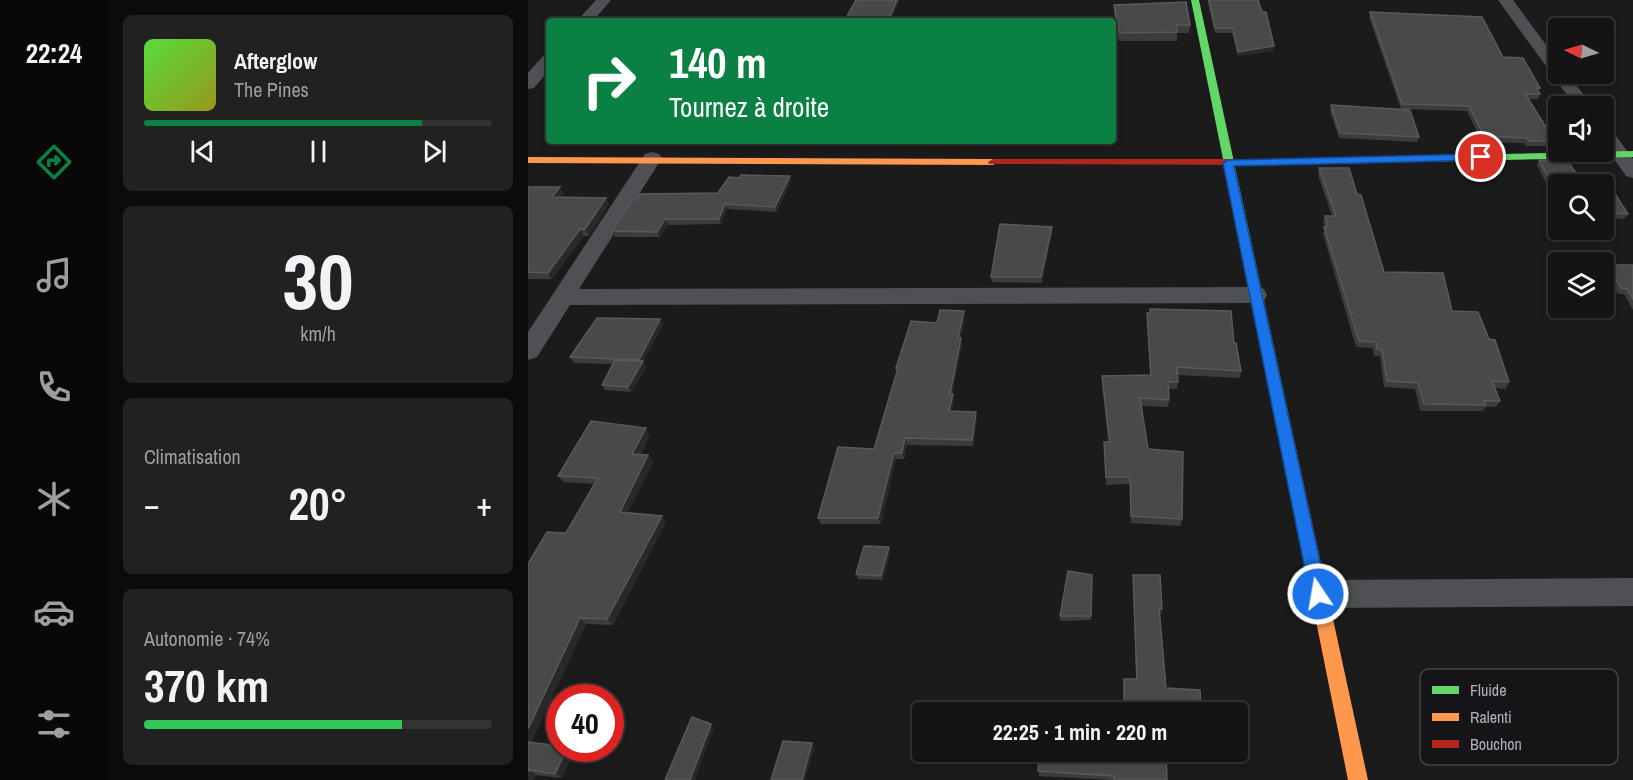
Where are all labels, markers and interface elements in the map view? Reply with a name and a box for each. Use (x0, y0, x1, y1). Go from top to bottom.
north arrow (1548, 18, 1614, 84)
map controls (1548, 18, 1614, 318)
text: 22:24 (26, 35, 82, 71)
text: 140 m (669, 35, 767, 91)
icon: right (570, 42, 648, 120)
text: Afterglow (234, 46, 317, 76)
text: The Pines (234, 76, 309, 103)
text: Tournez à droite (669, 89, 829, 125)
button: sound (1548, 96, 1614, 162)
pin (1455, 131, 1506, 182)
icon: previous (186, 135, 219, 168)
icon: pause (302, 135, 335, 168)
icon: next (418, 135, 451, 168)
icon: arrive (1464, 140, 1497, 173)
icon: directions (33, 141, 75, 183)
button: search (1548, 174, 1614, 240)
text: 30 (282, 228, 354, 333)
button: layers (1548, 252, 1614, 318)
icon: music (33, 254, 75, 296)
text: km/h (300, 320, 336, 347)
icon: phone (33, 366, 75, 408)
text: Climatisation (144, 443, 241, 470)
text: 20° (288, 473, 348, 534)
icon: climate (33, 478, 75, 520)
text: − (144, 482, 160, 526)
text: + (476, 482, 492, 526)
position arrow (1286, 562, 1350, 626)
icon: car (33, 591, 75, 633)
text: Autonomie · 74% (144, 625, 270, 652)
text: 370 km (144, 655, 269, 716)
legend (1420, 669, 1618, 765)
text: Fluide (1470, 679, 1506, 701)
speed limit sign: 40 (546, 684, 624, 762)
icon: filters (33, 703, 75, 745)
text: Ralenti (1470, 706, 1512, 728)
text: 22:25 · 1 min · 220 m (993, 717, 1167, 747)
text: Bouchon (1470, 733, 1522, 755)

